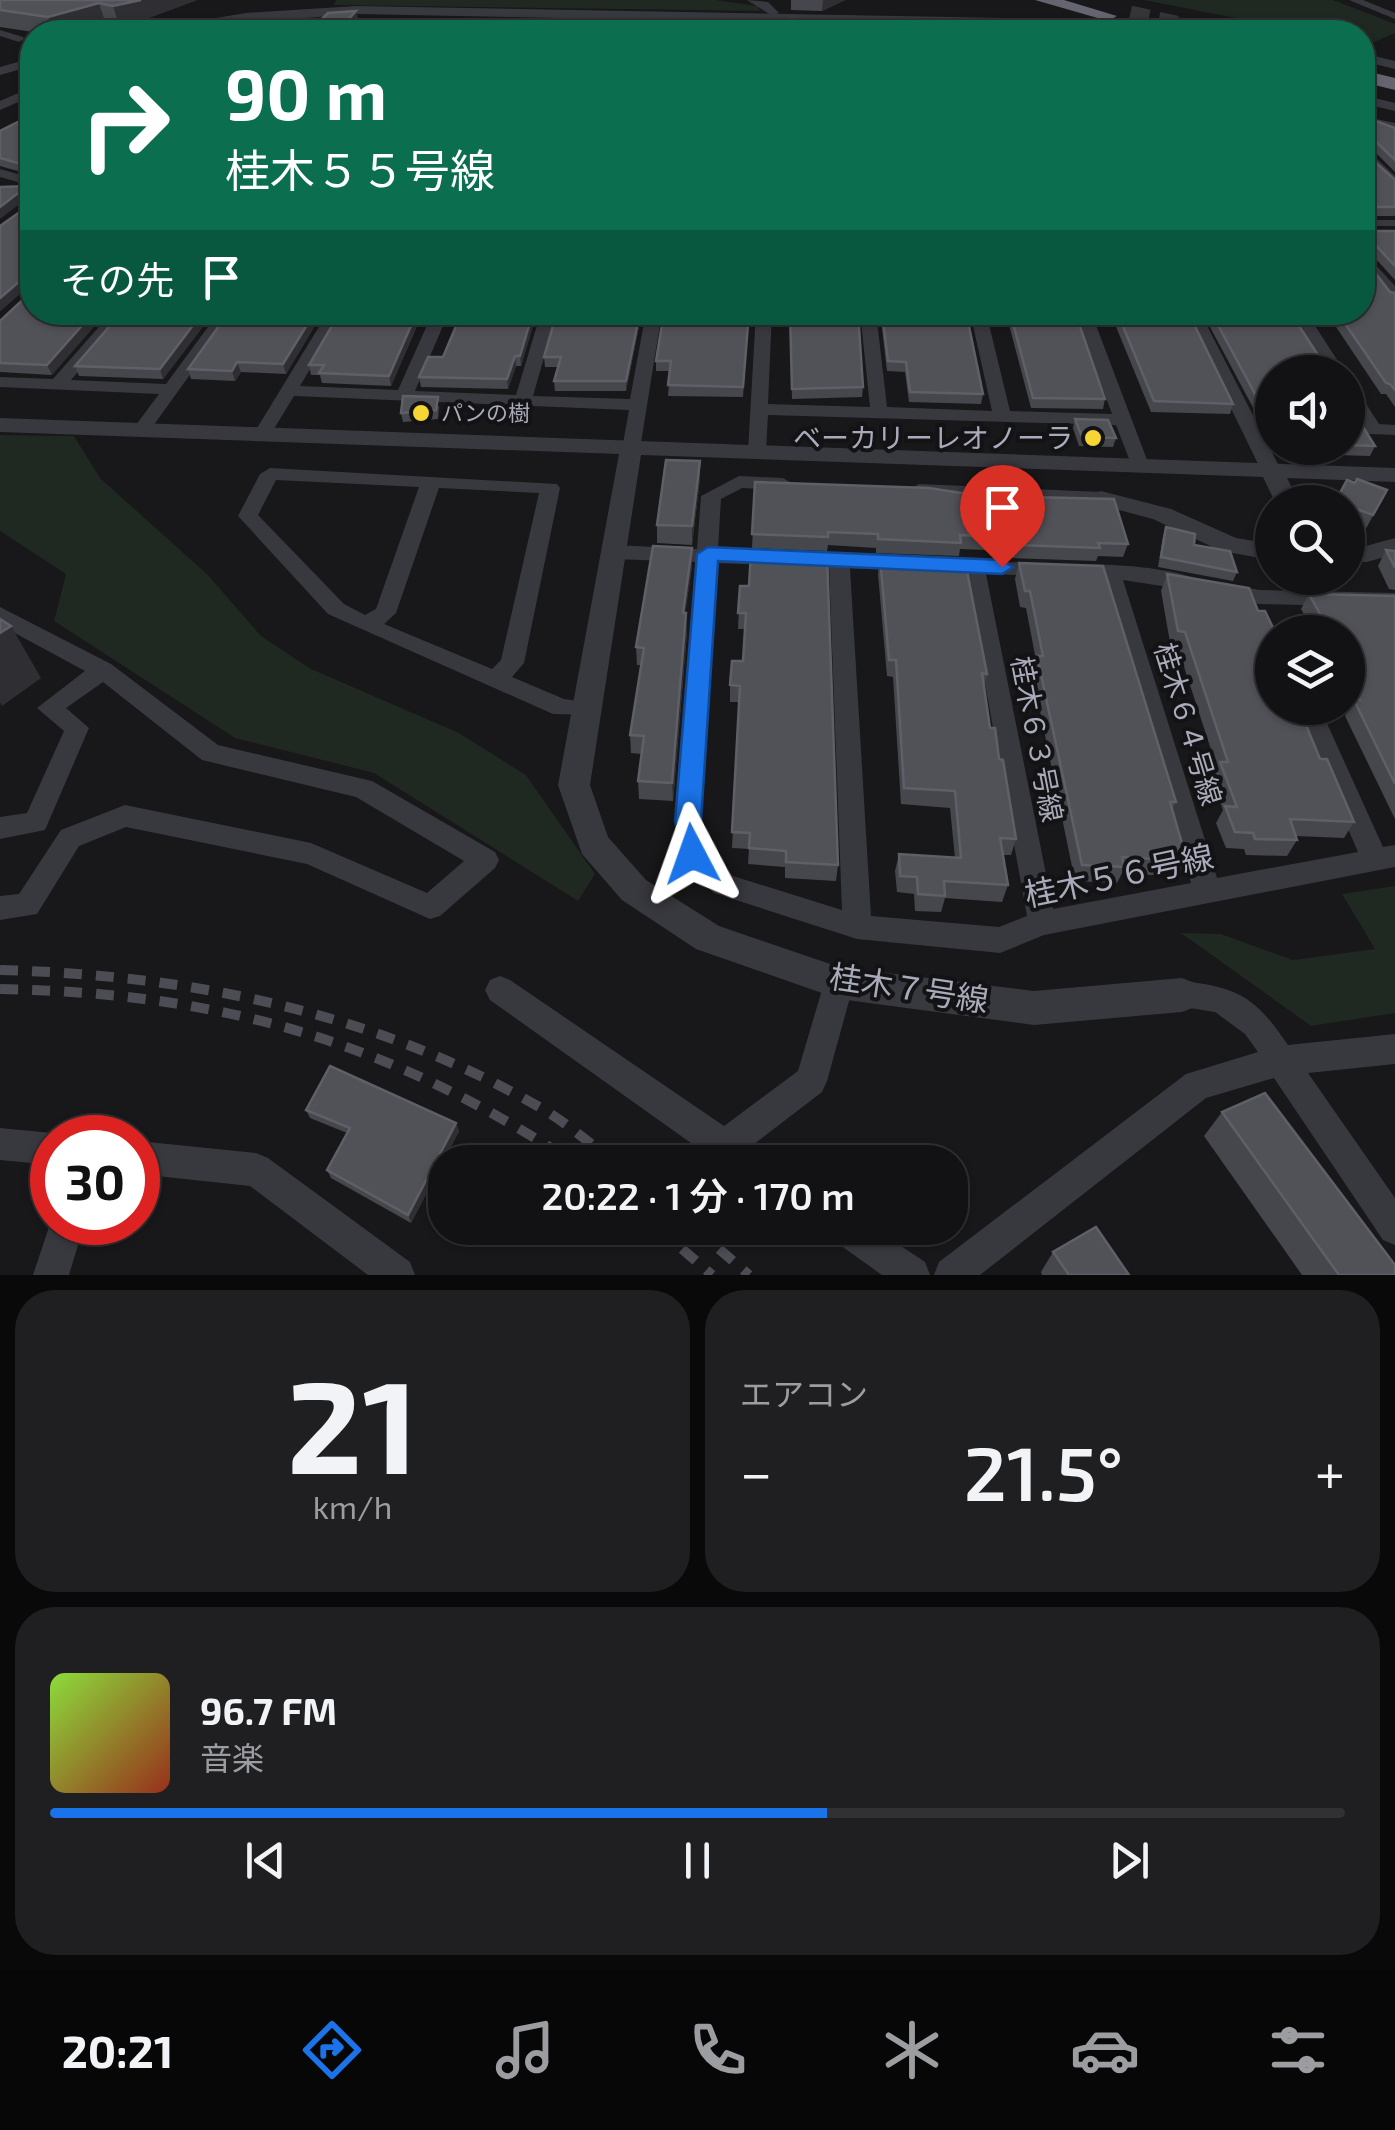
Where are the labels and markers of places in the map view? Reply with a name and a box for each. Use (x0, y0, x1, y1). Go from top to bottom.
place label: パンの樹 (441, 399, 530, 425)
marker: パンの樹 (410, 402, 432, 424)
place label: ベーカリーレオノーラ (793, 420, 1073, 454)
marker: ベーカリーレオノーラ (1082, 427, 1104, 449)
pin (960, 465, 1045, 568)

